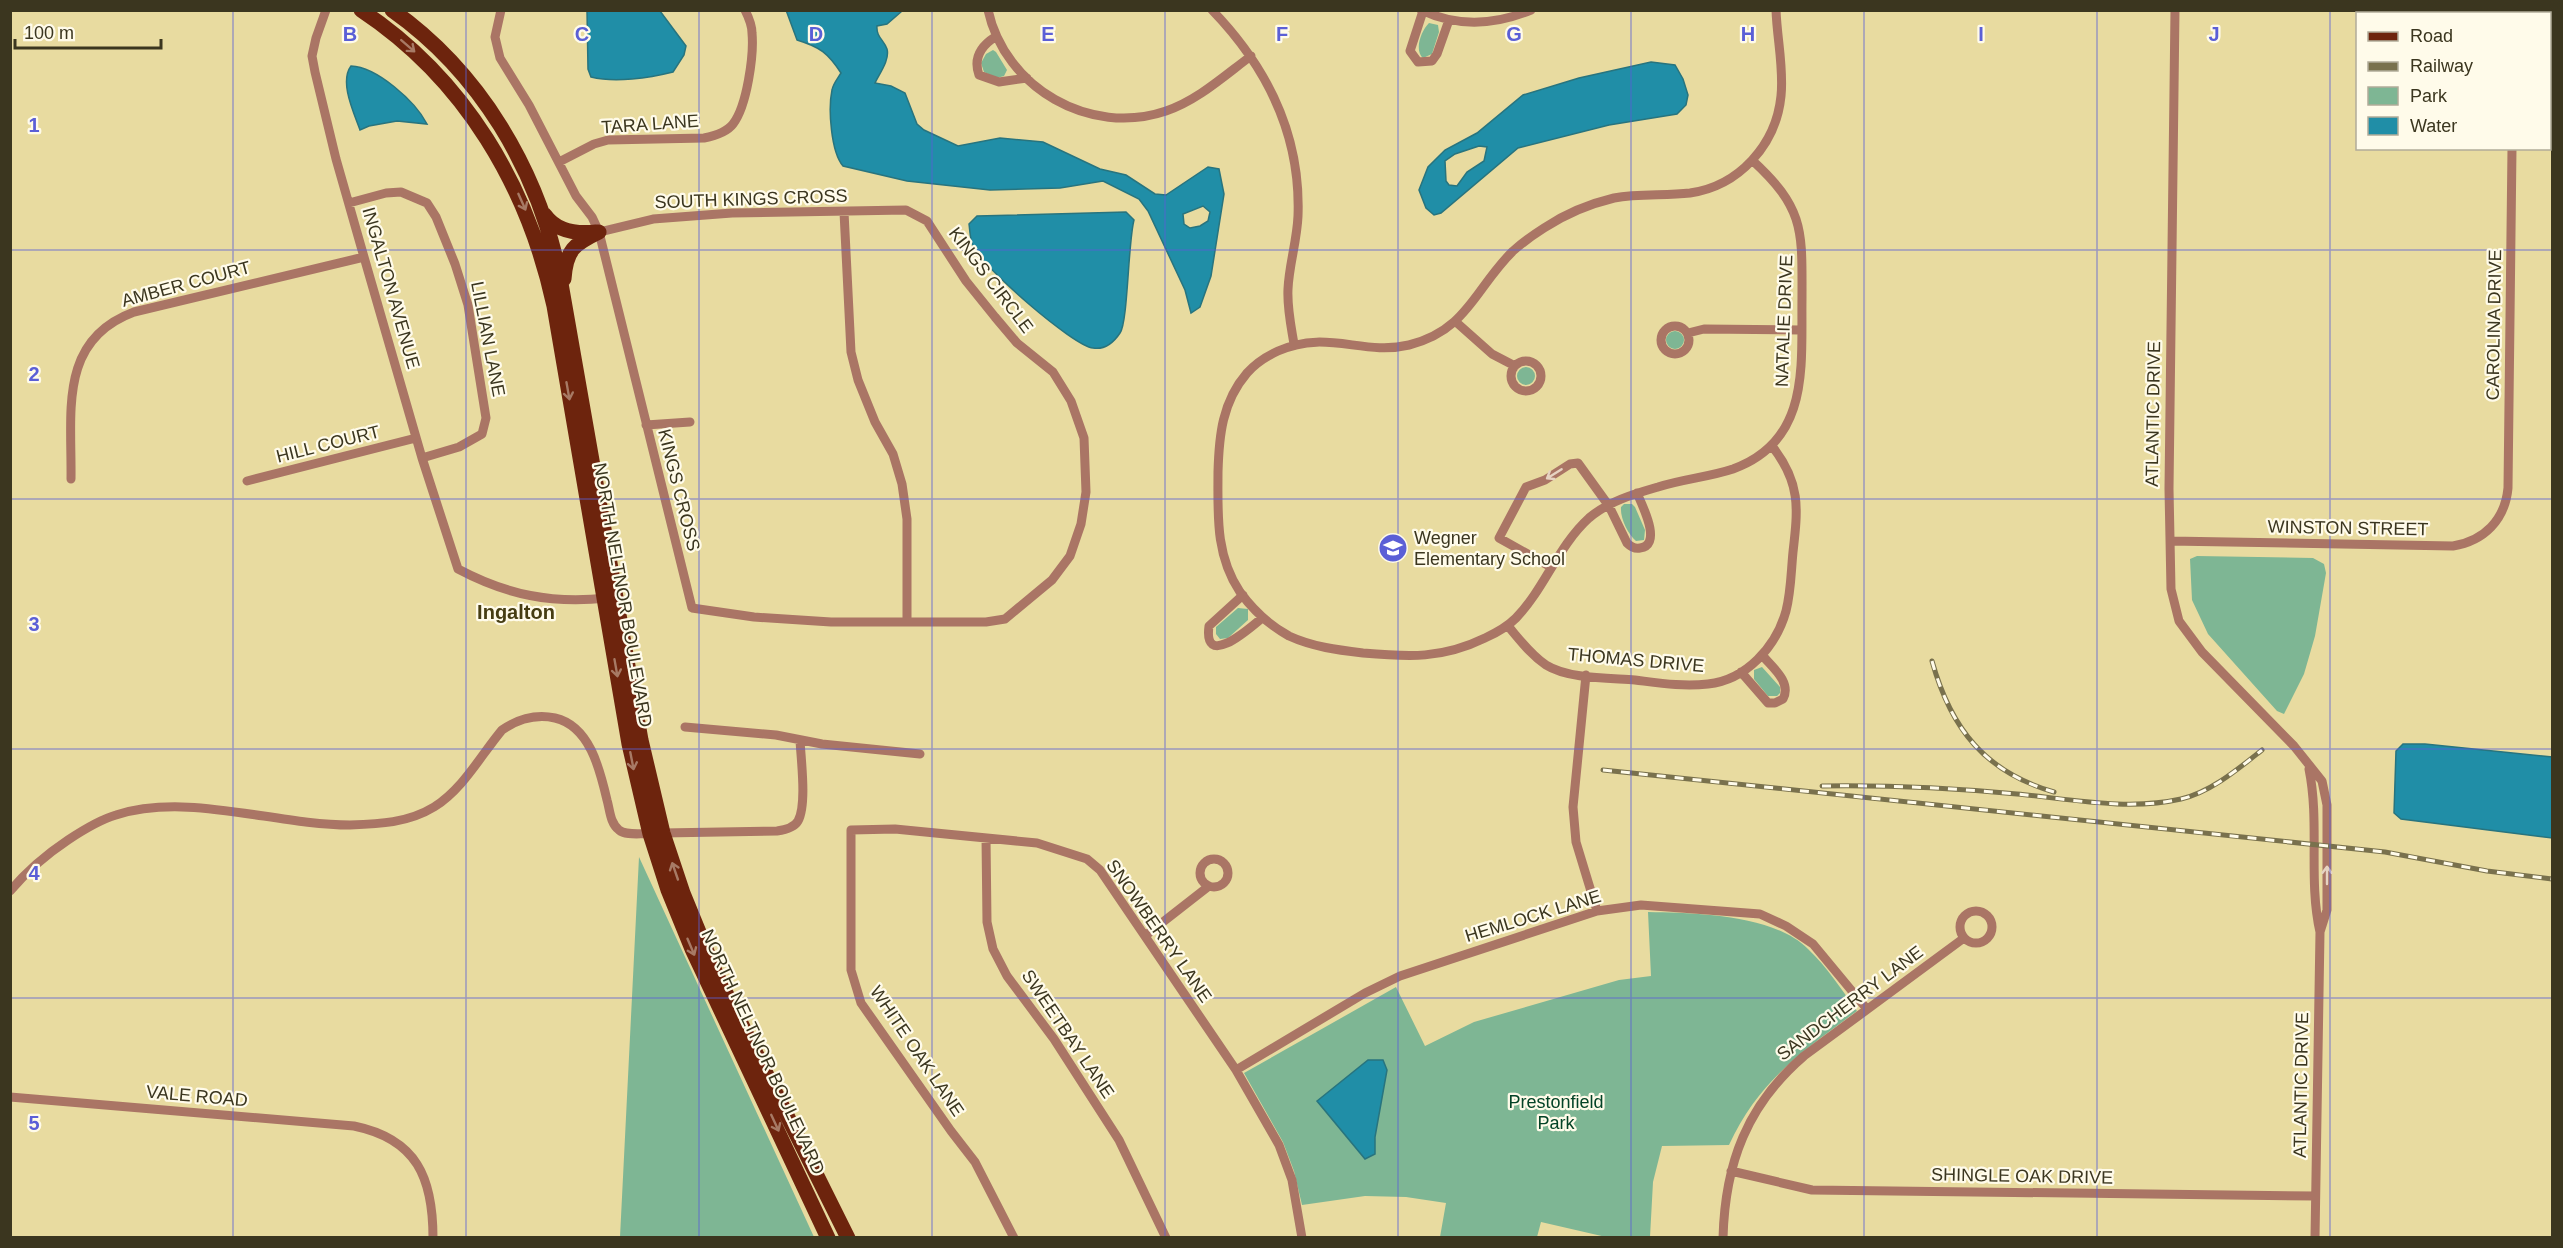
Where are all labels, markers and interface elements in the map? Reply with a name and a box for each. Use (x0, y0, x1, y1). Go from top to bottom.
scale bar (15, 12, 160, 50)
legend (2356, 12, 2551, 150)
text: 100 m (24, 23, 74, 43)
text: B (343, 23, 357, 45)
text: C (575, 23, 589, 45)
text: D (809, 23, 823, 45)
text: E (1041, 23, 1055, 45)
text: F (1276, 23, 1288, 45)
text: G (1506, 23, 1522, 45)
text: H (1741, 23, 1755, 45)
text: I (1978, 23, 1984, 45)
text: J (2208, 23, 2220, 45)
text: Road (2410, 26, 2453, 46)
one-way arrow (400, 39, 415, 53)
text: Railway (2410, 56, 2473, 76)
text: Park (2410, 86, 2448, 106)
street label: TARA LANE (601, 111, 699, 137)
text: 1 (28, 114, 40, 136)
text: Water (2410, 116, 2457, 136)
street label: SOUTH KINGS CROSS (654, 186, 848, 212)
one-way arrow (517, 193, 528, 211)
street label: INGALTON AVENUE (358, 205, 424, 371)
street label: KINGS CIRCLE (945, 223, 1037, 337)
street label: CAROLINA DRIVE (2483, 249, 2505, 401)
street label: NATALIE DRIVE (1772, 255, 1796, 387)
street label: AMBER COURT (119, 257, 253, 311)
street label: LILLIAN LANE (467, 280, 509, 398)
street label: ATLANTIC DRIVE (2142, 341, 2164, 487)
text: 2 (28, 363, 40, 385)
one-way arrow (563, 380, 574, 400)
street label: HILL COURT (274, 421, 382, 467)
street label: KINGS CROSS (654, 427, 704, 553)
street label: NORTH NELTNOR BOULEVARD (590, 461, 656, 729)
one-way arrow (1546, 468, 1563, 481)
street label: WINSTON STREET (2267, 517, 2429, 539)
place label: Wegner Elementary School (1414, 528, 1565, 569)
school or university icon: Wegner Elementary School (1377, 532, 1409, 564)
district label: Ingalton (477, 601, 555, 623)
text: 3 (28, 613, 40, 635)
street label: THOMAS DRIVE (1567, 644, 1705, 676)
one-way arrow (611, 657, 622, 677)
one-way arrow (627, 751, 638, 771)
street label: SNOWBERRY LANE (1102, 856, 1216, 1006)
text: 4 (28, 862, 40, 884)
one-way arrow (669, 862, 680, 881)
one-way arrow (2321, 865, 2333, 885)
street label: HEMLOCK LANE (1463, 886, 1603, 946)
street label: NORTH NELTNOR BOULEVARD (697, 926, 829, 1178)
one-way arrow (686, 937, 698, 955)
street label: SANDCHERRY LANE (1773, 942, 1927, 1064)
street label: SWEETBAY LANE (1018, 966, 1118, 1102)
street label: WHITE OAK LANE (866, 982, 968, 1120)
street label: ATLANTIC DRIVE (2290, 1012, 2312, 1158)
street label: VALE ROAD (145, 1082, 249, 1110)
park label: Prestonfield Park (1508, 1092, 1604, 1133)
text: 5 (28, 1112, 40, 1134)
one-way arrow (769, 1113, 781, 1131)
street label: SHINGLE OAK DRIVE (1931, 1164, 2113, 1188)

